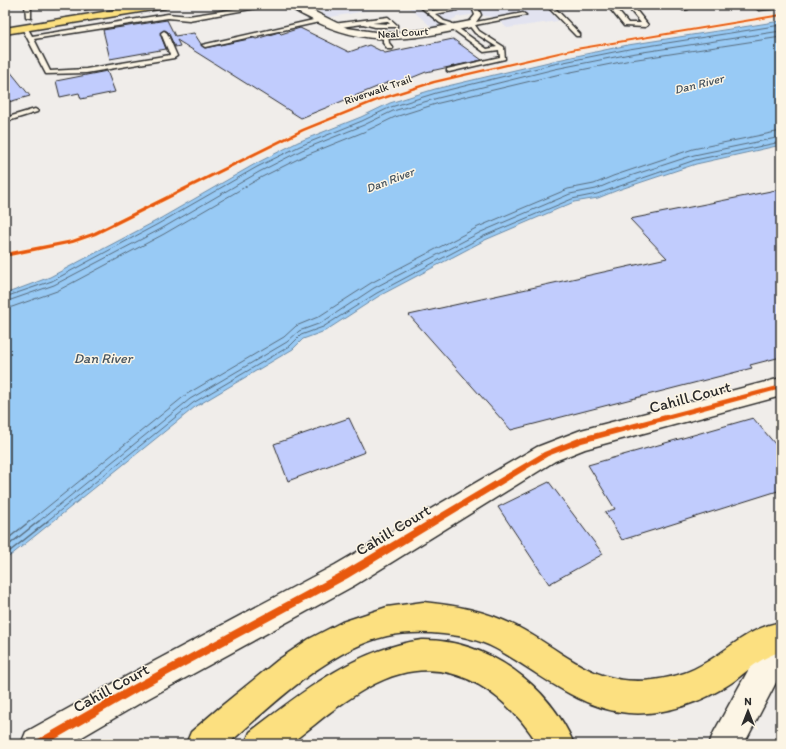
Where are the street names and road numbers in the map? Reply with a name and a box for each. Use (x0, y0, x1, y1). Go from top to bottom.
street label: Neal Court (377, 25, 429, 41)
street label: Riverwalk Trail (343, 72, 413, 108)
street label: Cahill Court (647, 377, 733, 417)
street label: Cahill Court (352, 500, 434, 560)
street label: Cahill Court (70, 659, 152, 717)

